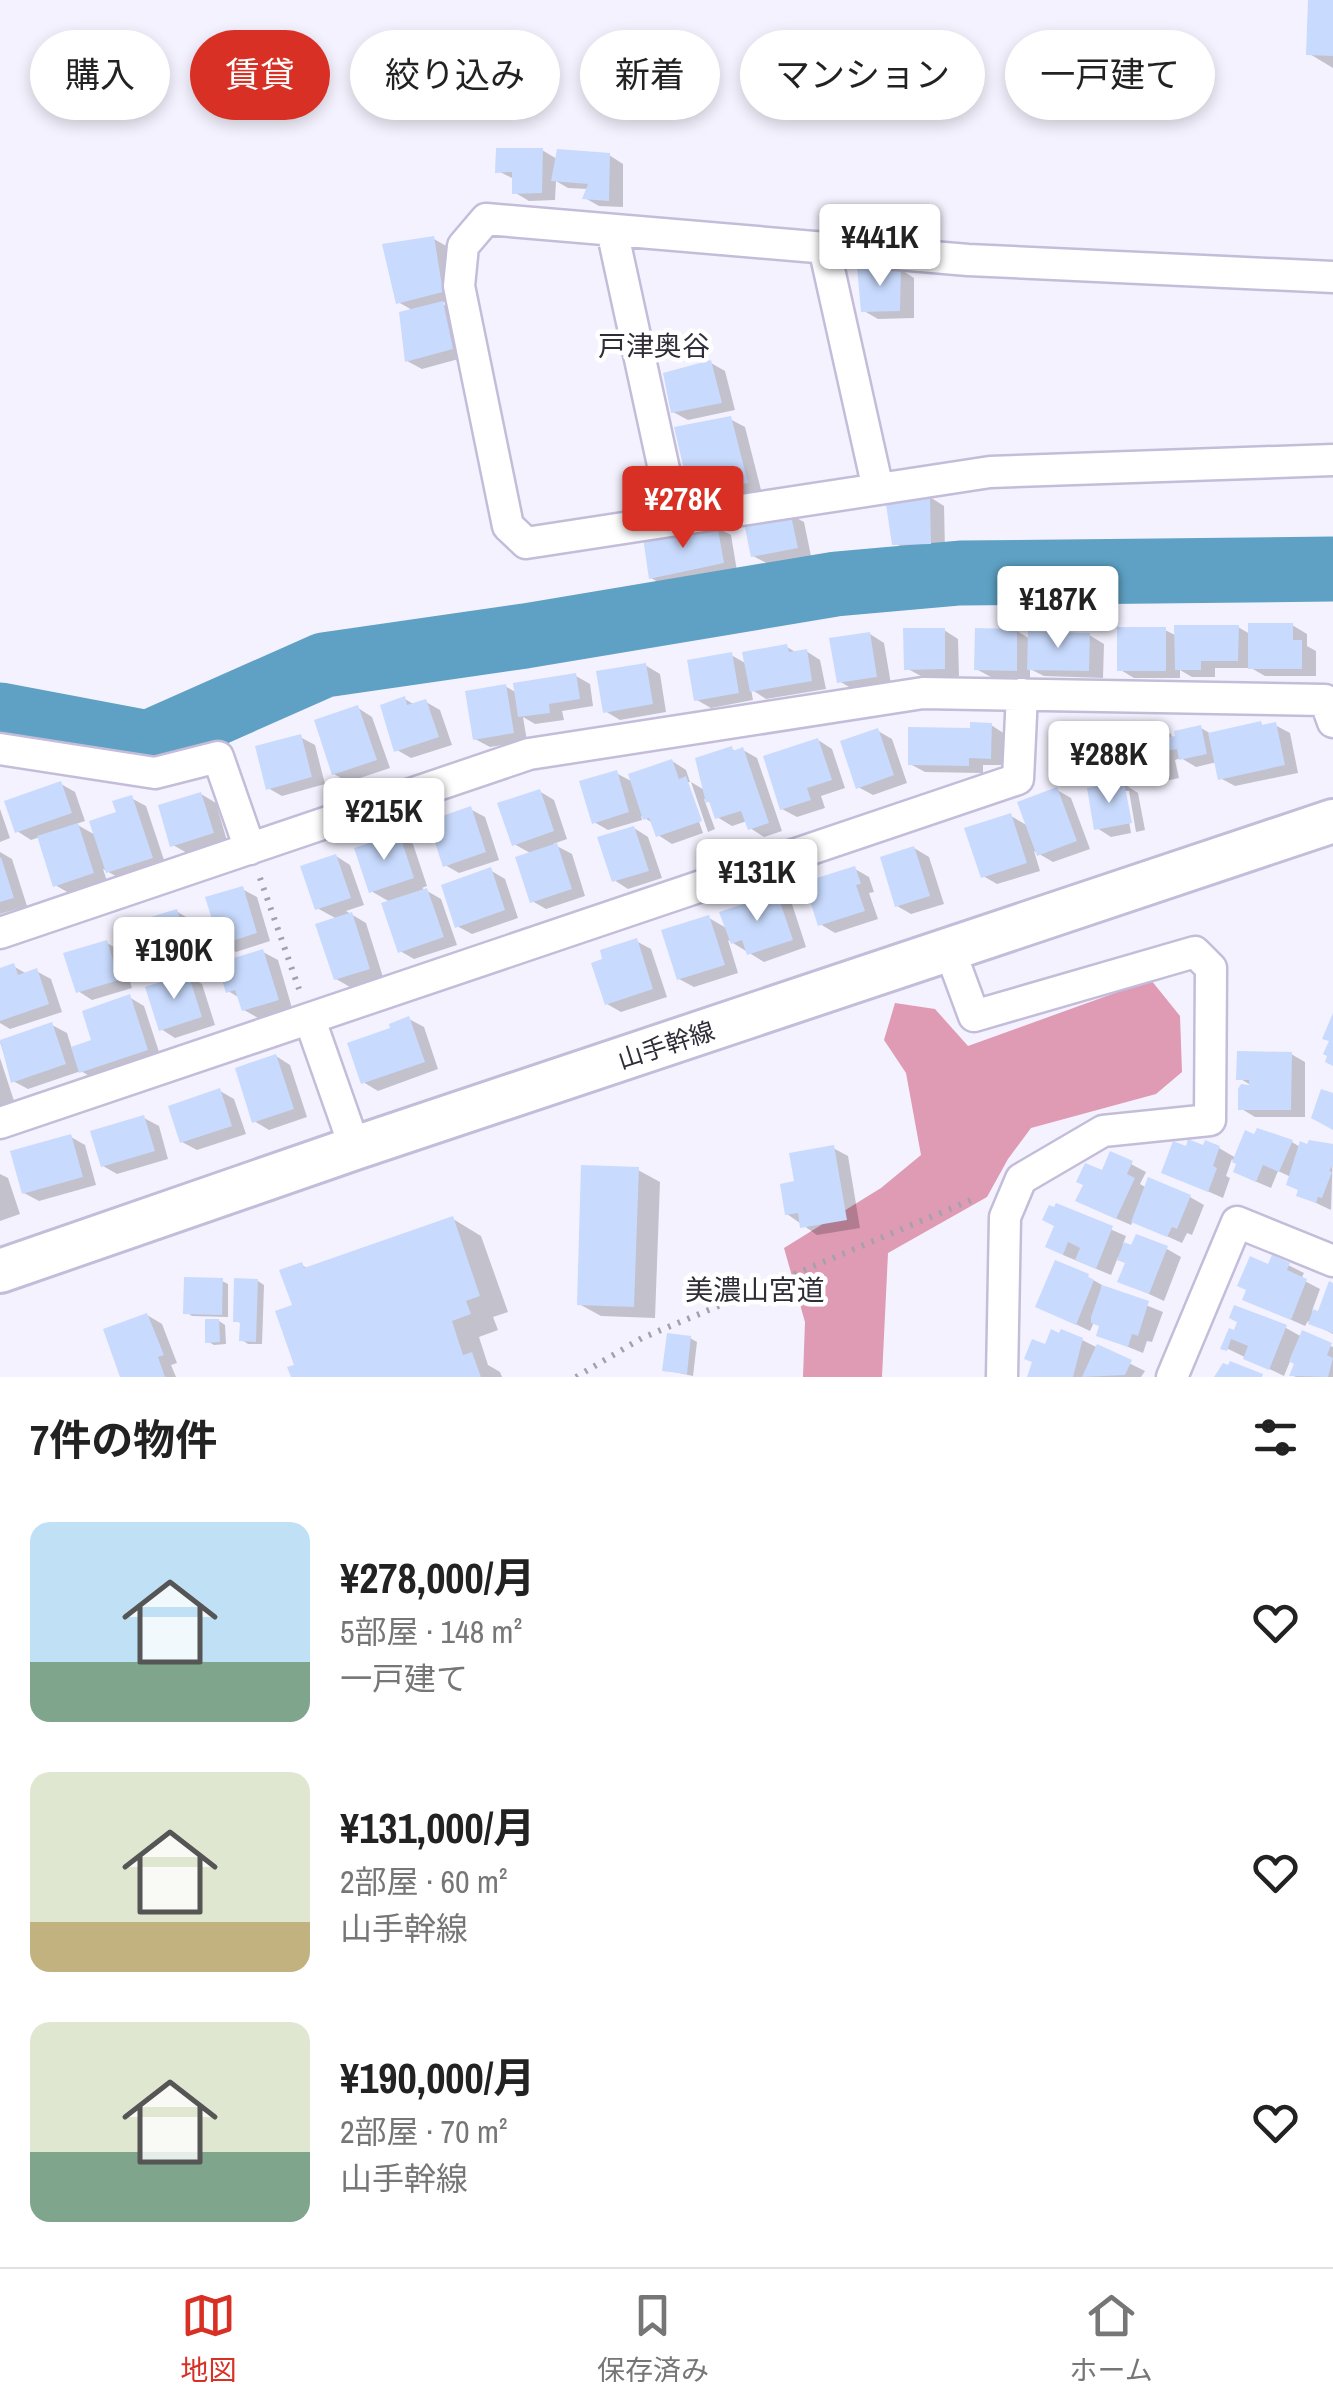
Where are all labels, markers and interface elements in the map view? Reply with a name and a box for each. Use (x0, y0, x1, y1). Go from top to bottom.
chip: 購入 (30, 30, 170, 120)
chip: 賃貸 (190, 30, 330, 120)
chip: 絞り込み (350, 30, 560, 120)
chip: 新着 (580, 30, 720, 120)
chip: マンション (740, 30, 985, 120)
chip: 一戸建て (1005, 30, 1215, 120)
pin: ¥441K (810, 204, 950, 289)
text: ¥441K (841, 215, 919, 258)
district label: 戸津奥谷 (598, 327, 710, 365)
pin: ¥278K (613, 466, 753, 551)
text: ¥278K (644, 477, 722, 520)
pin: ¥187K (988, 566, 1128, 651)
text: ¥187K (1019, 577, 1097, 620)
pin: ¥288K (1039, 721, 1179, 806)
text: ¥288K (1070, 732, 1148, 775)
pin: ¥215K (314, 778, 454, 863)
text: ¥215K (345, 789, 423, 832)
pin: ¥131K (687, 839, 827, 924)
text: ¥131K (718, 850, 796, 893)
pin: ¥190K (104, 917, 244, 1002)
text: ¥190K (135, 928, 213, 971)
street label: 山手幹線 (613, 1013, 719, 1077)
district label: 美濃山宮道 (685, 1271, 825, 1309)
icon: filters (1248, 1410, 1303, 1465)
text: 7件の物件 (30, 1412, 217, 1468)
text: ¥278,000/月 (340, 1550, 535, 1606)
icon: home (110, 1562, 230, 1682)
icon: heart (1248, 1595, 1303, 1650)
text: 5部屋 · 148 m² (340, 1610, 522, 1653)
text: 一戸建て (340, 1657, 468, 1700)
text: ¥131,000/月 (340, 1800, 535, 1856)
icon: home (110, 1812, 230, 1932)
icon: heart (1248, 1845, 1303, 1900)
text: 2部屋 · 60 m² (340, 1860, 508, 1903)
text: 山手幹線 (340, 1907, 468, 1950)
text: ¥190,000/月 (340, 2050, 535, 2106)
icon: home (110, 2062, 230, 2182)
icon: heart (1248, 2095, 1303, 2150)
text: 2部屋 · 70 m² (340, 2110, 508, 2153)
text: 山手幹線 (340, 2157, 468, 2200)
tab: 地図 (180, 2288, 236, 2389)
tab: 保存済み (597, 2288, 709, 2389)
tab: ホーム (1070, 2288, 1153, 2389)

